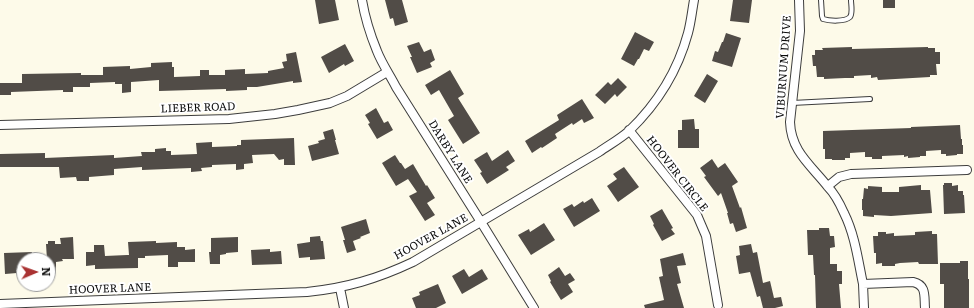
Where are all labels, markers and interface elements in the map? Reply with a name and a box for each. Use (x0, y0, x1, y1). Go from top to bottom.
street label: VIBURNUM DRIVE (774, 15, 794, 119)
street label: LIEBER ROAD (160, 100, 236, 116)
street label: DARBY LANE (425, 118, 475, 186)
street label: HOOVER CIRCLE (643, 134, 711, 214)
street label: HOOVER LANE (392, 211, 470, 263)
north arrow (16, 252, 56, 292)
text: N (39, 267, 55, 277)
street label: HOOVER LANE (69, 281, 151, 297)

